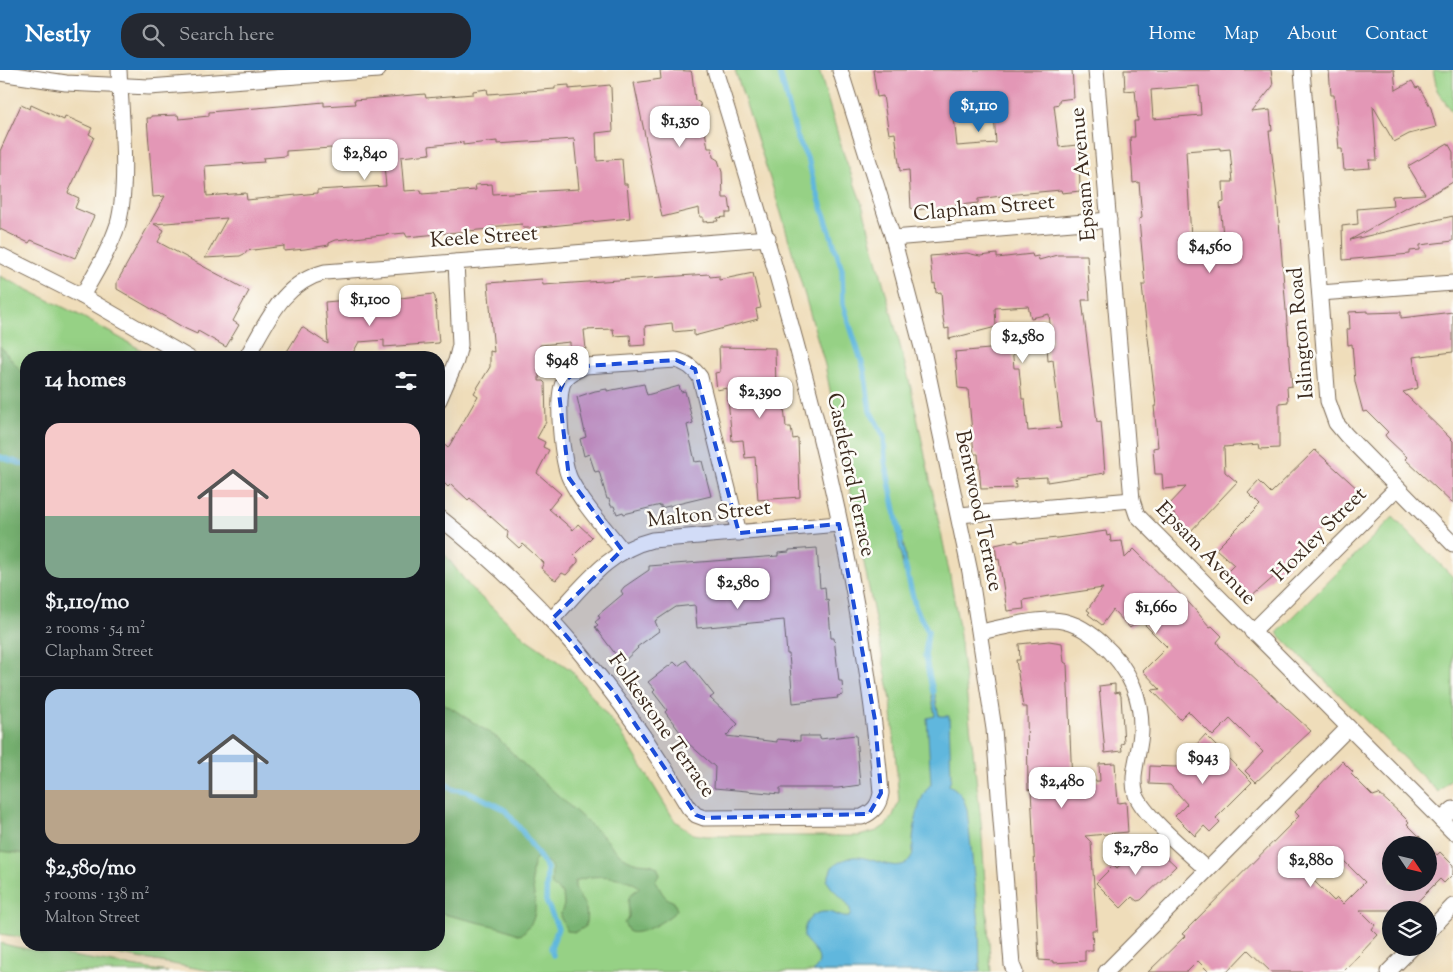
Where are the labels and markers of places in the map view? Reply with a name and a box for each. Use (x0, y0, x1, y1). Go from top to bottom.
pin: $1,110 (938, 90, 1020, 133)
pin: $1,350 (639, 106, 721, 148)
pin: $2,840 (324, 138, 406, 181)
pin: $4,560 (1169, 232, 1251, 274)
pin: $1,100 (329, 284, 411, 327)
pin: $2,580 (982, 322, 1064, 364)
pin: $948 (532, 346, 592, 388)
pin: $2,390 (719, 376, 801, 419)
pin: $2,580 (697, 568, 779, 610)
pin: $1,660 (1115, 592, 1197, 635)
pin: $943 (1173, 742, 1233, 785)
pin: $2,480 (1021, 766, 1103, 809)
pin: $2,780 (1095, 834, 1177, 876)
pin: $2,880 (1270, 846, 1352, 888)

